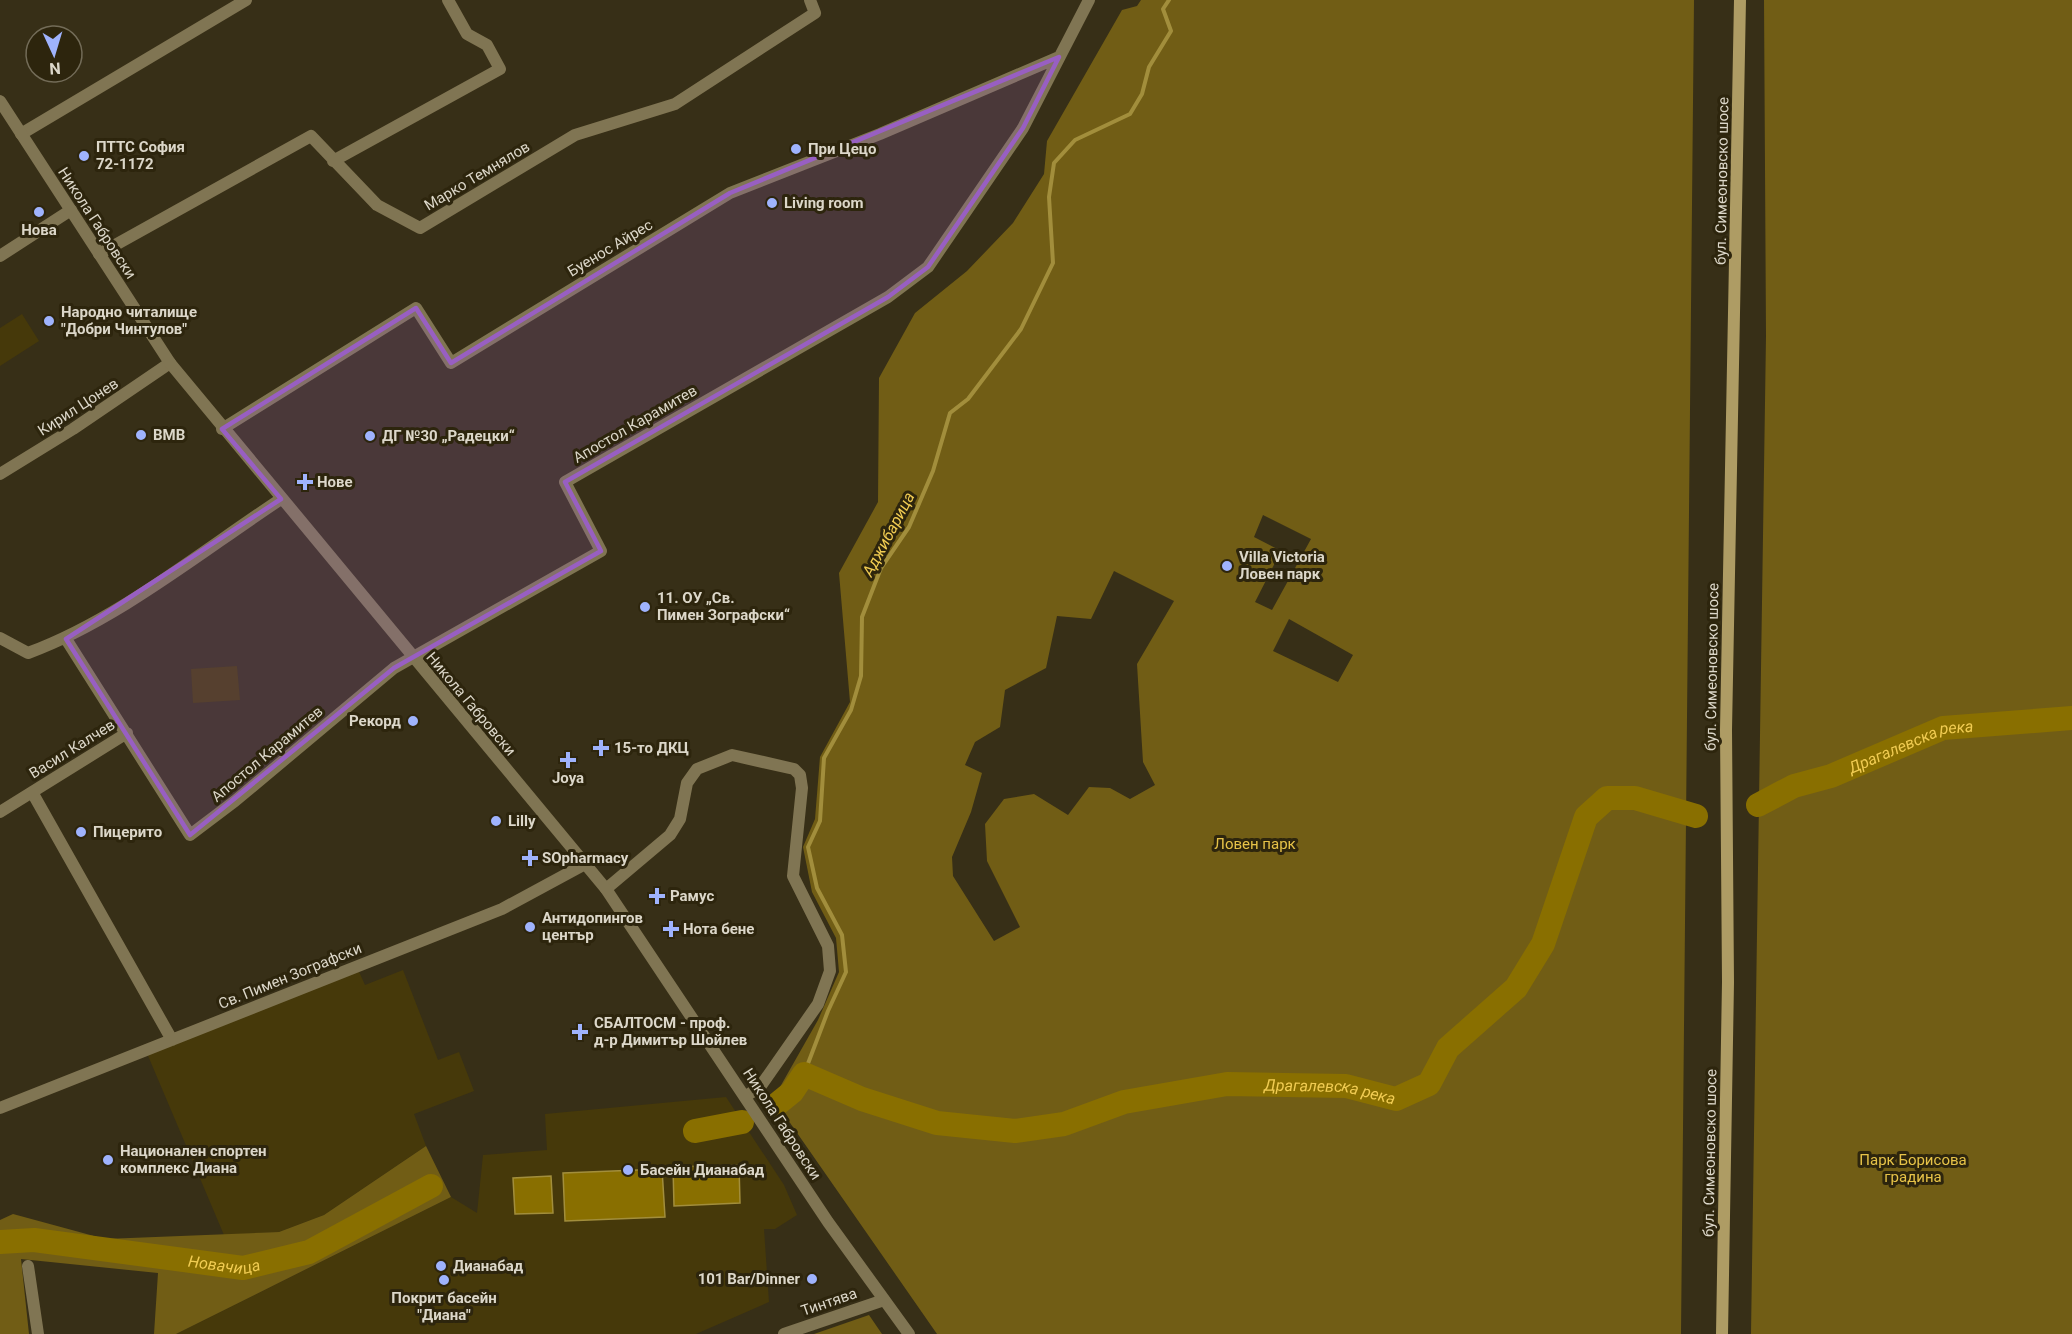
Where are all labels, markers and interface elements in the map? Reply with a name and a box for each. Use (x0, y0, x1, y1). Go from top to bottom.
north arrow (24, 24, 84, 84)
text: N (49, 59, 61, 78)
street label: бул. Симеоновско шосе (1712, 97, 1732, 265)
street label: Марко Темнялов (421, 137, 533, 215)
place label: ПТТС София 72-1172 (96, 138, 185, 173)
place label: При Цецо (808, 140, 876, 158)
marker: При Цецо (789, 142, 803, 156)
marker: ПТТС София 72-1172 (77, 149, 91, 163)
street label: Никола Габровски (54, 164, 140, 282)
place label: Living room (784, 194, 864, 212)
marker: Living room (765, 196, 779, 210)
marker: Нова (32, 205, 46, 219)
street label: Буенос Айрес (564, 216, 656, 280)
place label: Нова (21, 221, 57, 239)
place label: Народно читалище "Добри Чинтулов" (61, 303, 197, 338)
marker: Народно читалище "Добри Чинтулов" (42, 314, 56, 328)
street label: Кирил Цонев (34, 374, 122, 440)
street label: Апостол Карамитев (570, 381, 700, 467)
place label: BMB (153, 426, 185, 444)
place label: ДГ №30 „Радецки“ (382, 427, 515, 445)
marker: BMB (134, 428, 148, 442)
marker: ДГ №30 „Радецки“ (363, 429, 377, 443)
place label: Нове (317, 473, 353, 491)
marker: Нове (298, 475, 312, 489)
water label: Аджибарица (858, 489, 919, 581)
place label: Villa Victoria Ловен парк (1239, 548, 1325, 583)
marker: Villa Victoria Ловен парк (1220, 559, 1234, 573)
street label: бул. Симеоновско шосе (1702, 583, 1722, 751)
place label: 11. ОУ „Св. Пимен Зографски“ (657, 589, 790, 624)
marker: 11. ОУ „Св. Пимен Зографски“ (638, 600, 652, 614)
street label: Никола Габровски (422, 649, 520, 759)
street label: Апостол Карамитев (208, 702, 326, 806)
place label: Рекорд (349, 712, 402, 730)
marker: Рекорд (406, 714, 420, 728)
street label: Васил Калчев (26, 716, 118, 782)
water label: Драгалевска река (1845, 717, 1974, 778)
marker: 15-то ДКЦ (592, 739, 610, 757)
place label: 15-то ДКЦ (614, 739, 689, 757)
marker: Joya (561, 753, 575, 767)
place label: Joya (552, 769, 584, 787)
place label: Lilly (508, 812, 536, 830)
marker: Lilly (489, 814, 503, 828)
place label: Пицерито (93, 823, 162, 841)
marker: Пицерито (74, 825, 88, 839)
park label: Ловен парк (1214, 835, 1296, 853)
place label: SOpharmacy (542, 849, 629, 867)
marker: SOpharmacy (523, 851, 537, 865)
marker: Рамус (648, 887, 666, 905)
place label: Рамус (670, 887, 714, 905)
place label: Антидопингов център (542, 909, 643, 944)
marker: Антидопингов център (523, 920, 537, 934)
place label: Нота бене (683, 920, 754, 938)
marker: Нота бене (664, 922, 678, 936)
street label: Св. Пимен Зографски (216, 939, 364, 1013)
place label: СБАЛТОСМ - проф. д-р Димитър Шойлев (594, 1014, 747, 1049)
marker: СБАЛТОСМ - проф. д-р Димитър Шойлев (571, 1023, 589, 1041)
street label: Никола Габровски (739, 1065, 825, 1183)
street label: бул. Симеоновско шосе (1700, 1069, 1720, 1237)
water label: Драгалевска река (1263, 1076, 1397, 1108)
place label: Национален спортен комплекс Диана (120, 1142, 267, 1177)
park label: Парк Борисова градина (1859, 1151, 1967, 1186)
marker: Национален спортен комплекс Диана (101, 1153, 115, 1167)
place label: Басейн Дианабад (640, 1161, 765, 1179)
marker: Басейн Дианабад (621, 1163, 635, 1177)
water label: Новачица (187, 1252, 262, 1278)
place label: Дианабад (453, 1257, 524, 1275)
marker: Дианабад (434, 1259, 448, 1273)
place label: 101 Bar/Dinner (698, 1270, 800, 1288)
marker: 101 Bar/Dinner (805, 1272, 819, 1286)
marker: Покрит басейн "Диана" (437, 1273, 451, 1287)
street label: Тинтява (799, 1284, 859, 1320)
place label: Покрит басейн "Диана" (391, 1289, 497, 1324)

